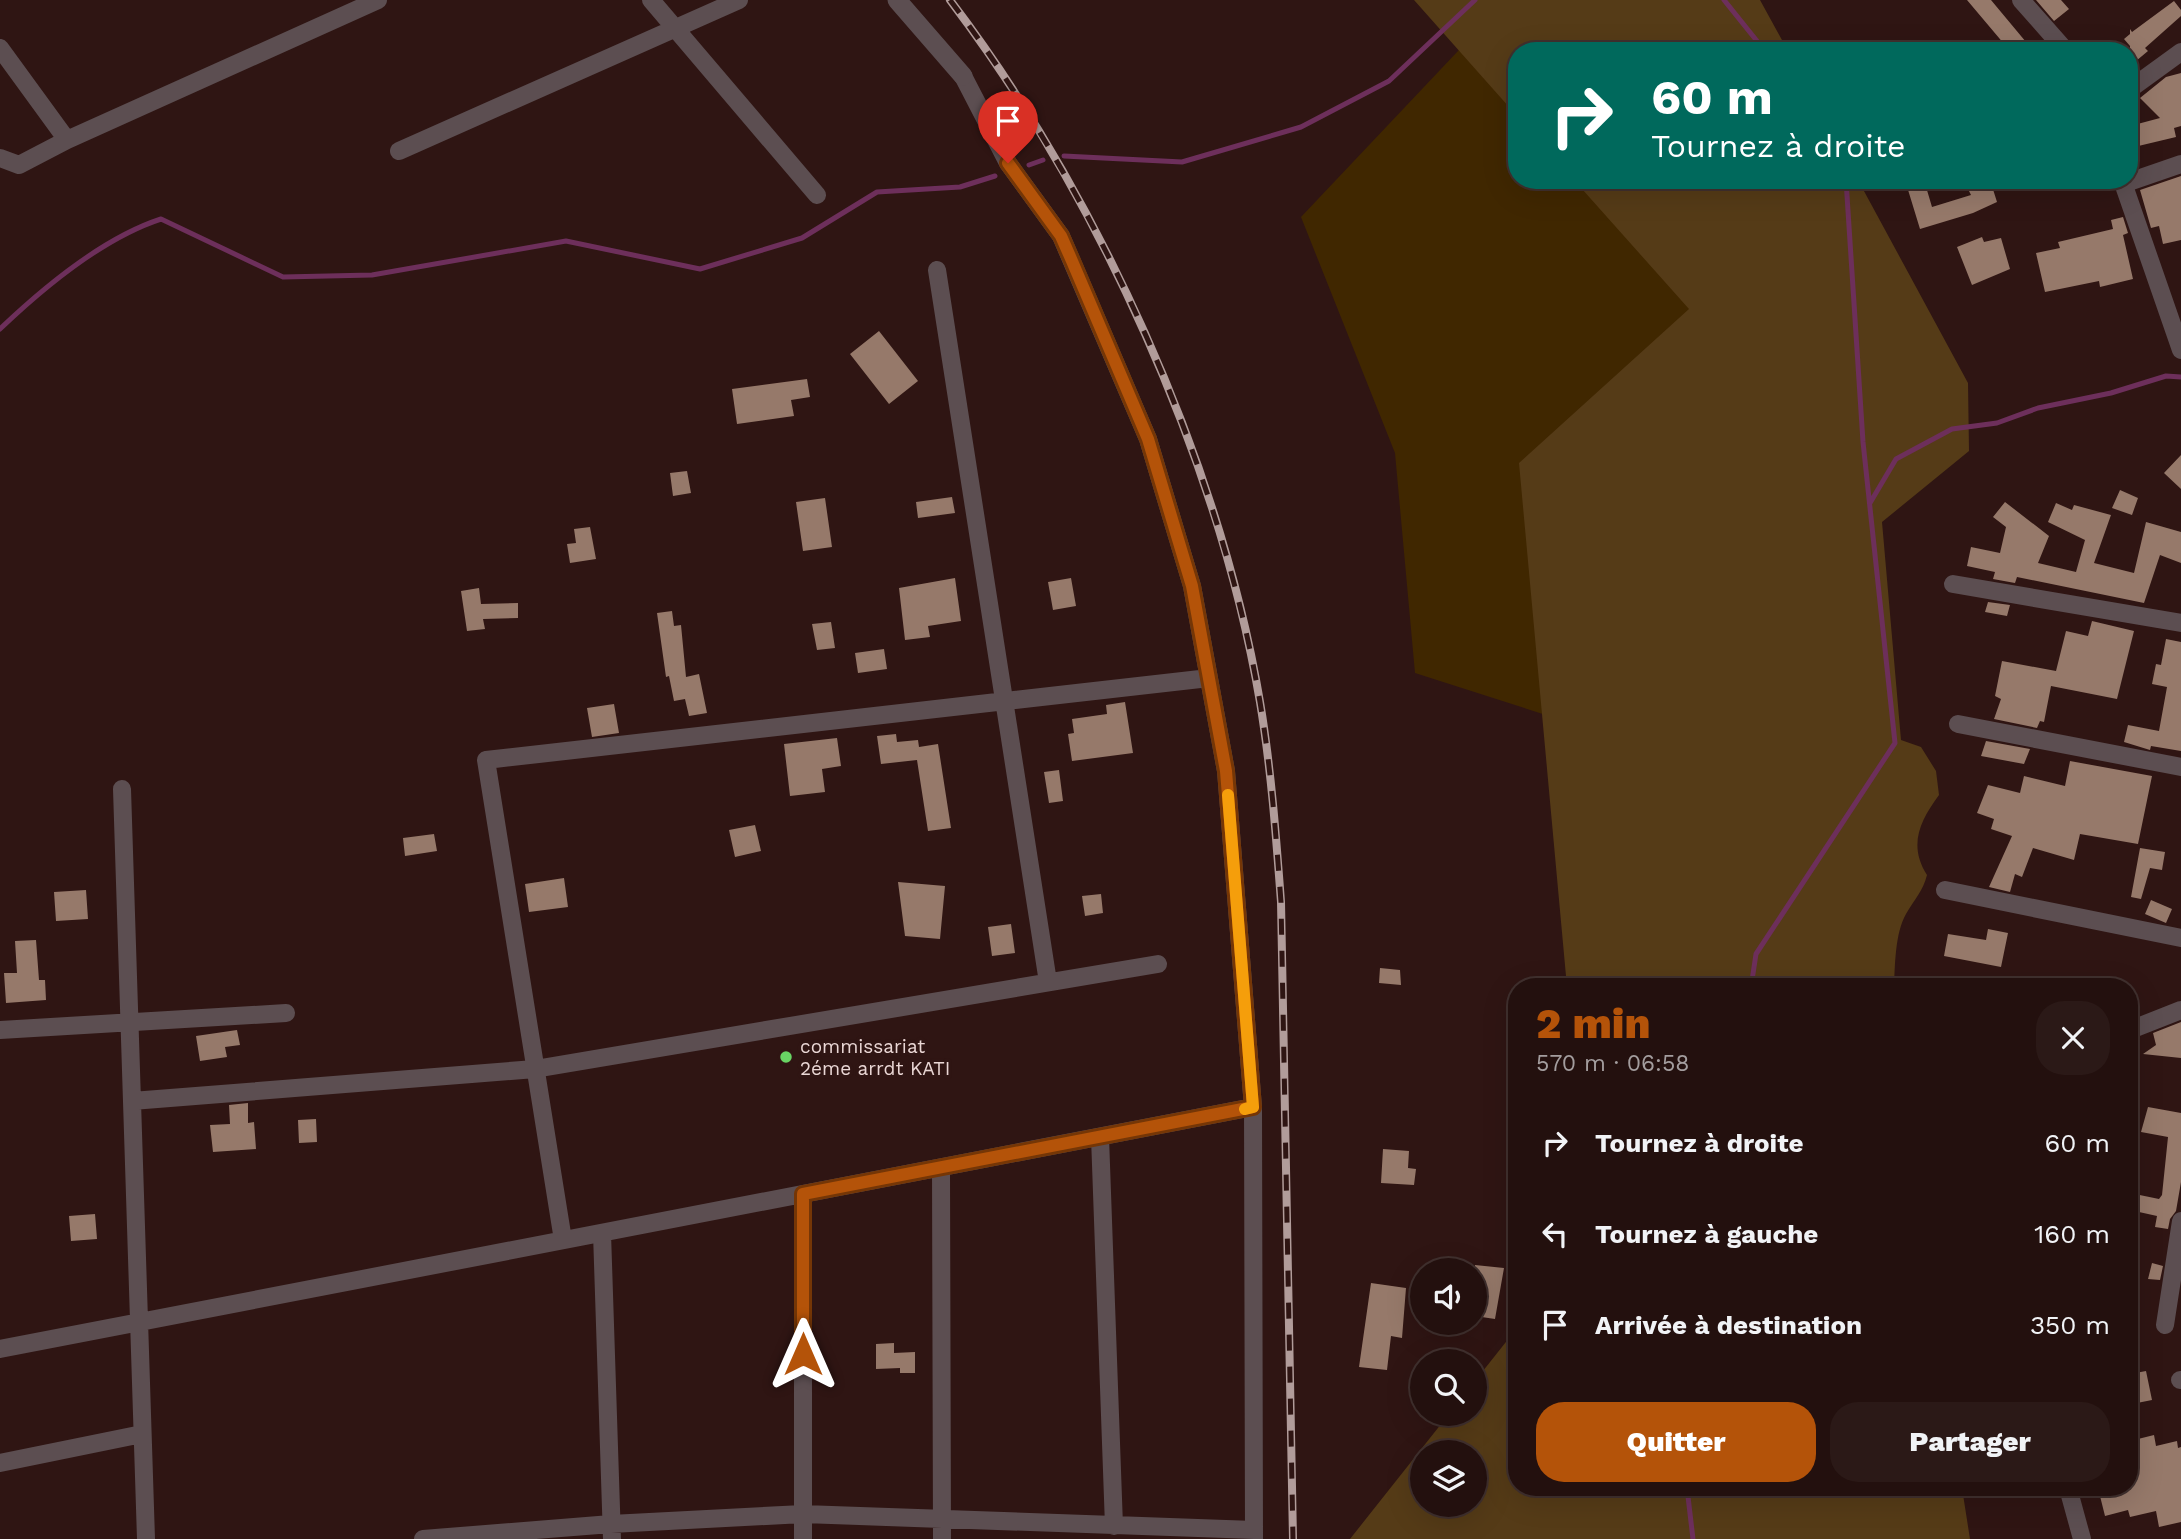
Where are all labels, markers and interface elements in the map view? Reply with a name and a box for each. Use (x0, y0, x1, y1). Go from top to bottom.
text: 60 m (1651, 68, 1773, 126)
icon: right (1536, 70, 1627, 161)
pin (978, 91, 1038, 163)
icon: arrive (989, 102, 1027, 140)
text: Tournez à droite (1651, 127, 1906, 165)
text: 2 min (1536, 999, 1650, 1048)
button: close (2036, 1001, 2110, 1075)
place label: commissariat 2éme arrdt KATI (800, 1035, 950, 1080)
marker: commissariat 2éme arrdt KATI (778, 1049, 794, 1065)
text: 570 m · 06:58 (1536, 1050, 1689, 1077)
icon: right (1536, 1124, 1574, 1162)
text: Tournez à droite (1595, 1128, 1804, 1158)
text: 60 m (2044, 1128, 2110, 1158)
icon: left (1536, 1215, 1574, 1253)
text: Tournez à gauche (1595, 1219, 1818, 1249)
text: 160 m (2034, 1219, 2110, 1249)
map controls (1410, 1258, 1487, 1517)
button: sound (1410, 1258, 1487, 1335)
icon: arrive (1536, 1306, 1574, 1344)
text: Arrivée à destination (1595, 1310, 1862, 1340)
text: 350 m (2030, 1310, 2110, 1340)
position arrow (766, 1317, 840, 1391)
button: search (1410, 1349, 1487, 1426)
button: Quitter (1536, 1402, 1816, 1482)
button: Partager (1830, 1402, 2110, 1482)
button: layers (1410, 1440, 1487, 1517)

